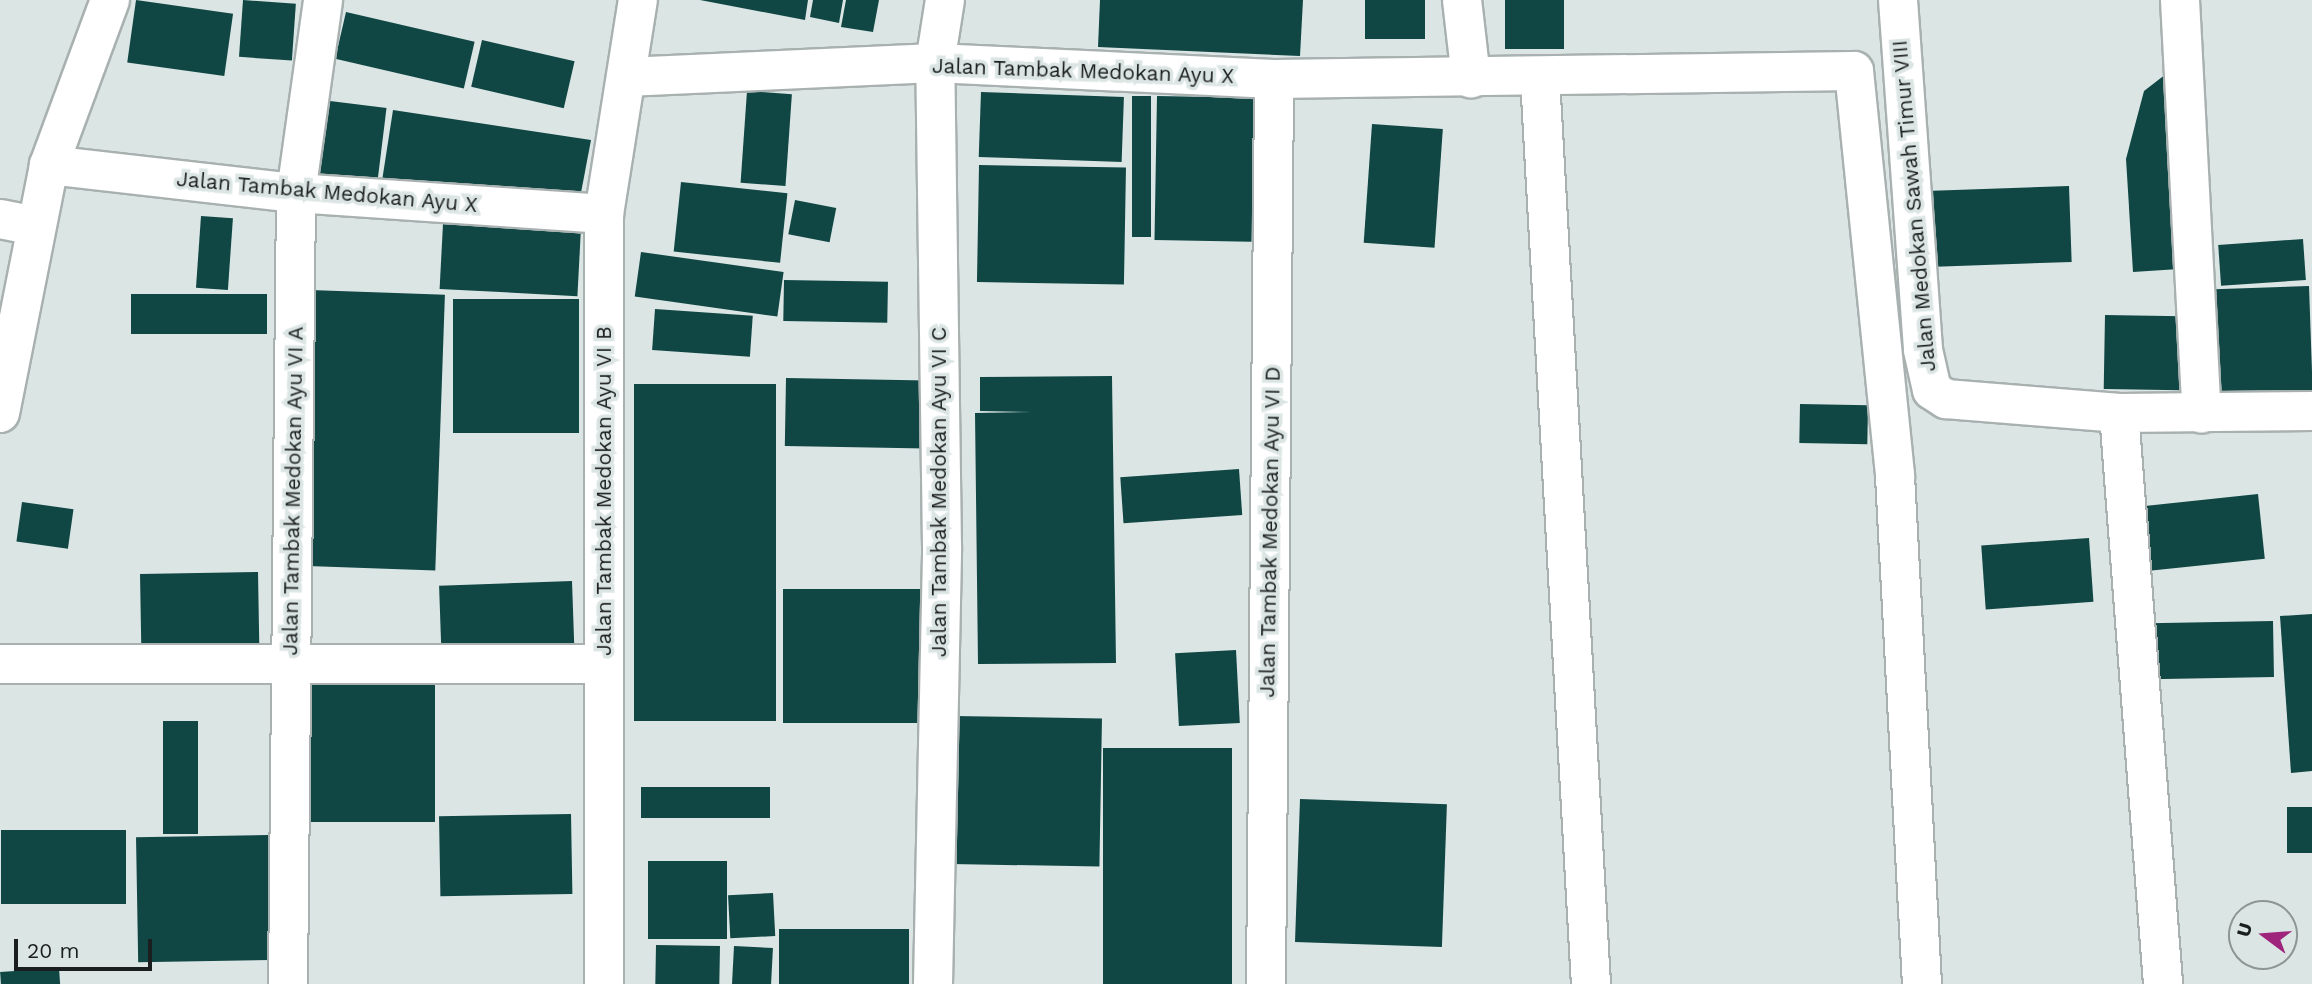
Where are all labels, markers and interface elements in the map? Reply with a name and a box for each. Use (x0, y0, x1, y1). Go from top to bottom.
street label: Jalan Medokan Sawah Timur VIII (1887, 38, 1941, 374)
street label: Jalan Tambak Medokan Ayu X (931, 53, 1235, 89)
street label: Jalan Tambak Medokan Ayu X (174, 166, 480, 218)
street label: Jalan Tambak Medokan Ayu VI A (278, 325, 308, 657)
street label: Jalan Tambak Medokan Ayu VI B (591, 325, 617, 657)
street label: Jalan Tambak Medokan Ayu VI C (926, 325, 952, 659)
street label: Jalan Tambak Medokan Ayu VI D (1254, 365, 1286, 699)
north arrow (2228, 900, 2298, 970)
text: U (2231, 920, 2257, 939)
scale bar (18, 925, 156, 969)
text: 20 m (27, 938, 79, 963)

